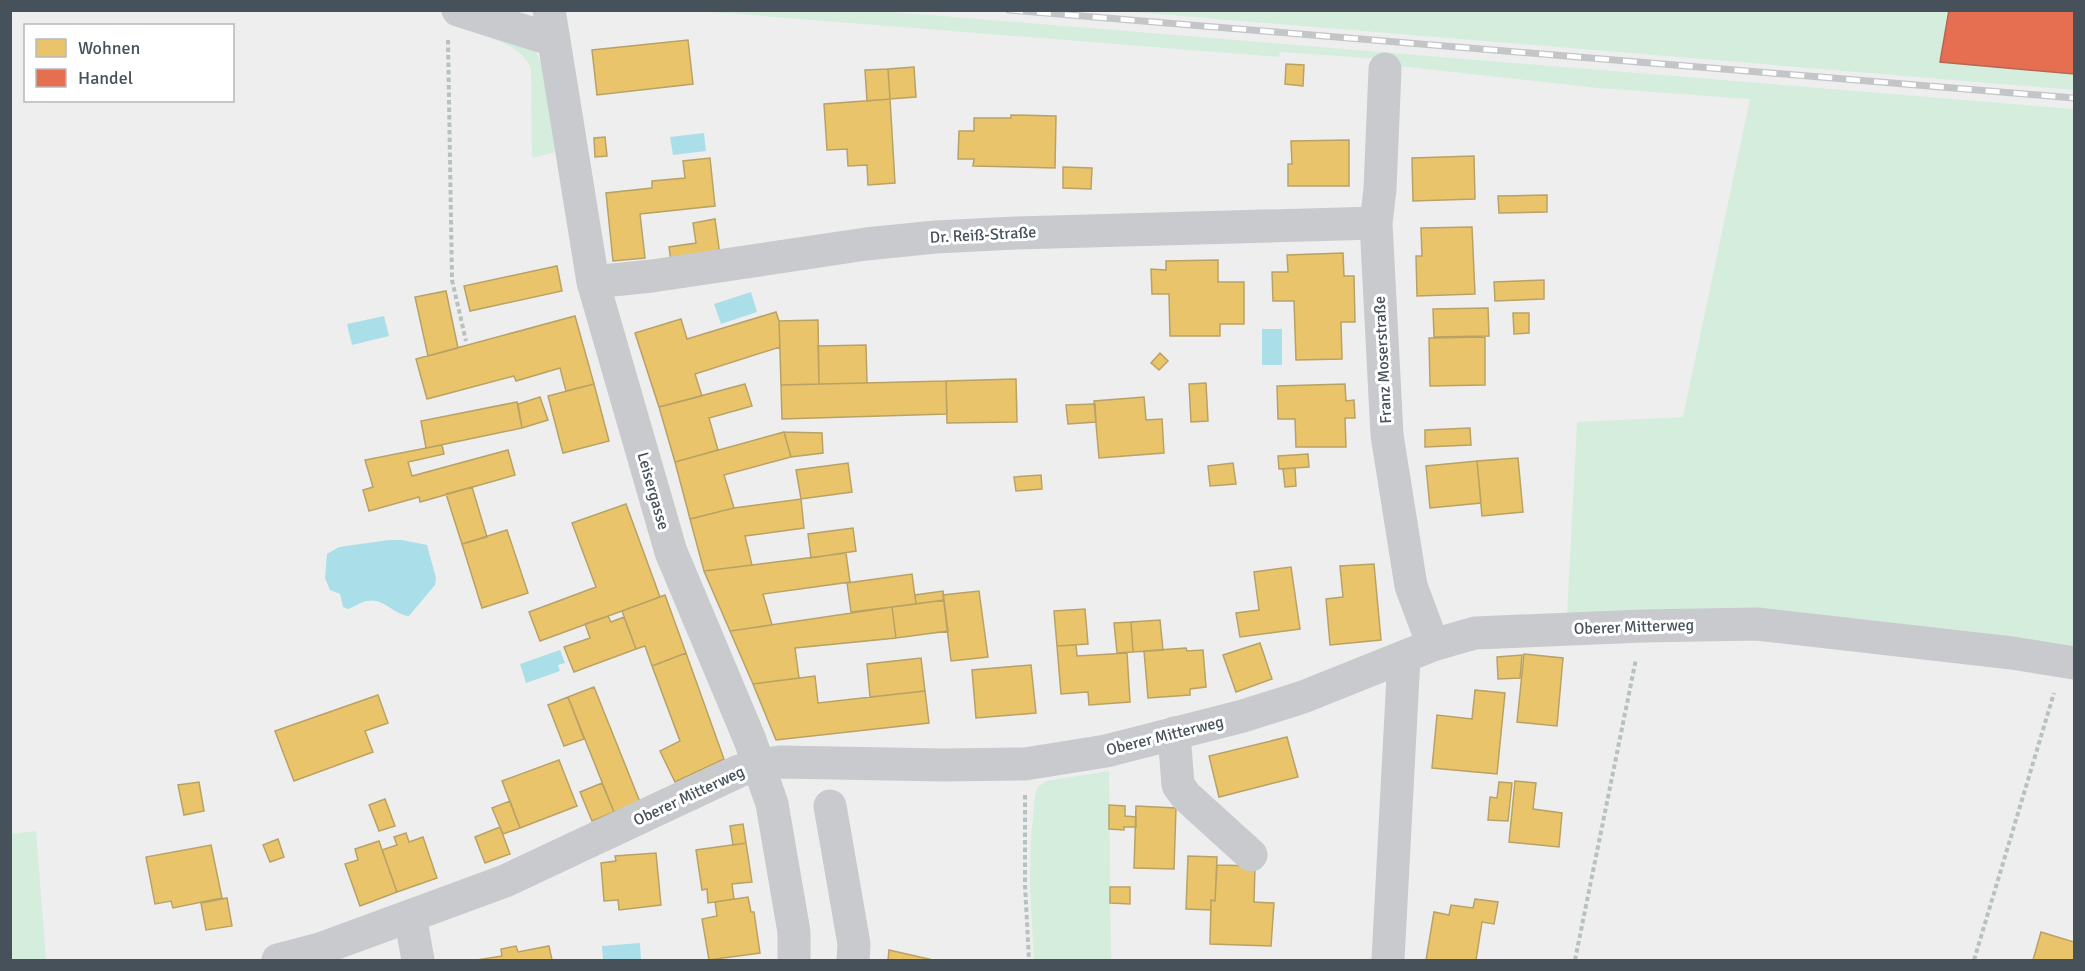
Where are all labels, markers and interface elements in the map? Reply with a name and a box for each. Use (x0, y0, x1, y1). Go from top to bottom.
legend (24, 24, 234, 102)
text: Wohnen (78, 37, 140, 59)
text: Handel (78, 67, 133, 89)
street label: Dr. Reiß-Straße (929, 222, 1037, 248)
street label: Franz Moserstraße (1370, 296, 1396, 424)
street label: Leisergasse (632, 450, 674, 532)
street label: Oberer Mitterweg (1574, 615, 1694, 639)
street label: Oberer Mitterweg (1104, 712, 1226, 760)
street label: Oberer Mitterweg (630, 762, 748, 830)

